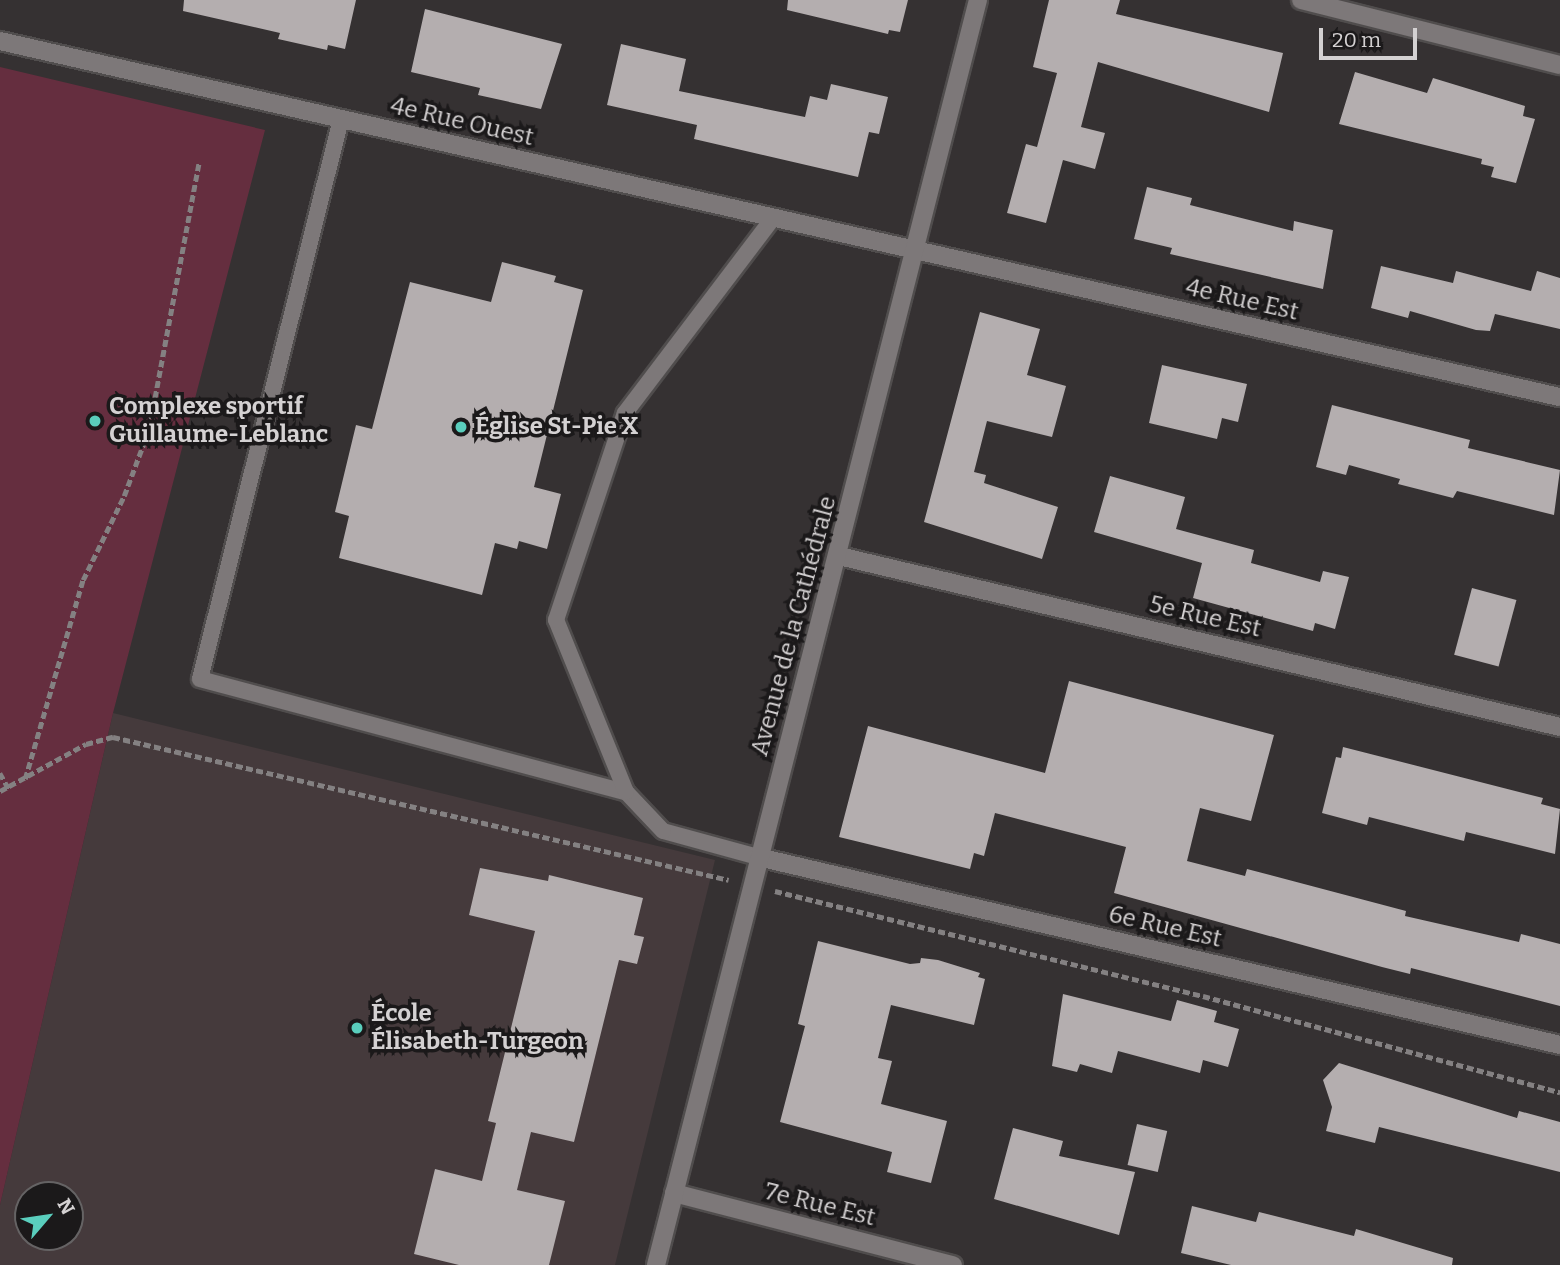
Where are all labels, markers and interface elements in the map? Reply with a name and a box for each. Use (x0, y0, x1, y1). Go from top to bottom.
scale bar (1322, 14, 1420, 58)
text: 20 m (1332, 27, 1381, 53)
street label: 4e Rue Ouest (388, 92, 536, 152)
street label: 4e Rue Est (1183, 273, 1301, 327)
place label: Complexe sportif Guillaume-Leblanc (109, 393, 328, 449)
marker: Complexe sportif Guillaume-Leblanc (87, 413, 103, 429)
place label: Église St-Pie X (475, 413, 638, 441)
marker: Église St-Pie X (453, 419, 469, 435)
street label: Avenue de la Cathédrale (745, 493, 843, 759)
street label: 5e Rue Est (1146, 590, 1264, 644)
street label: 6e Rue Est (1106, 900, 1224, 954)
place label: École Élisabeth-Turgeon (371, 1000, 583, 1056)
marker: École Élisabeth-Turgeon (349, 1020, 365, 1036)
street label: 7e Rue Est (762, 1177, 878, 1233)
north arrow (14, 1181, 84, 1251)
text: N (52, 1195, 80, 1219)

